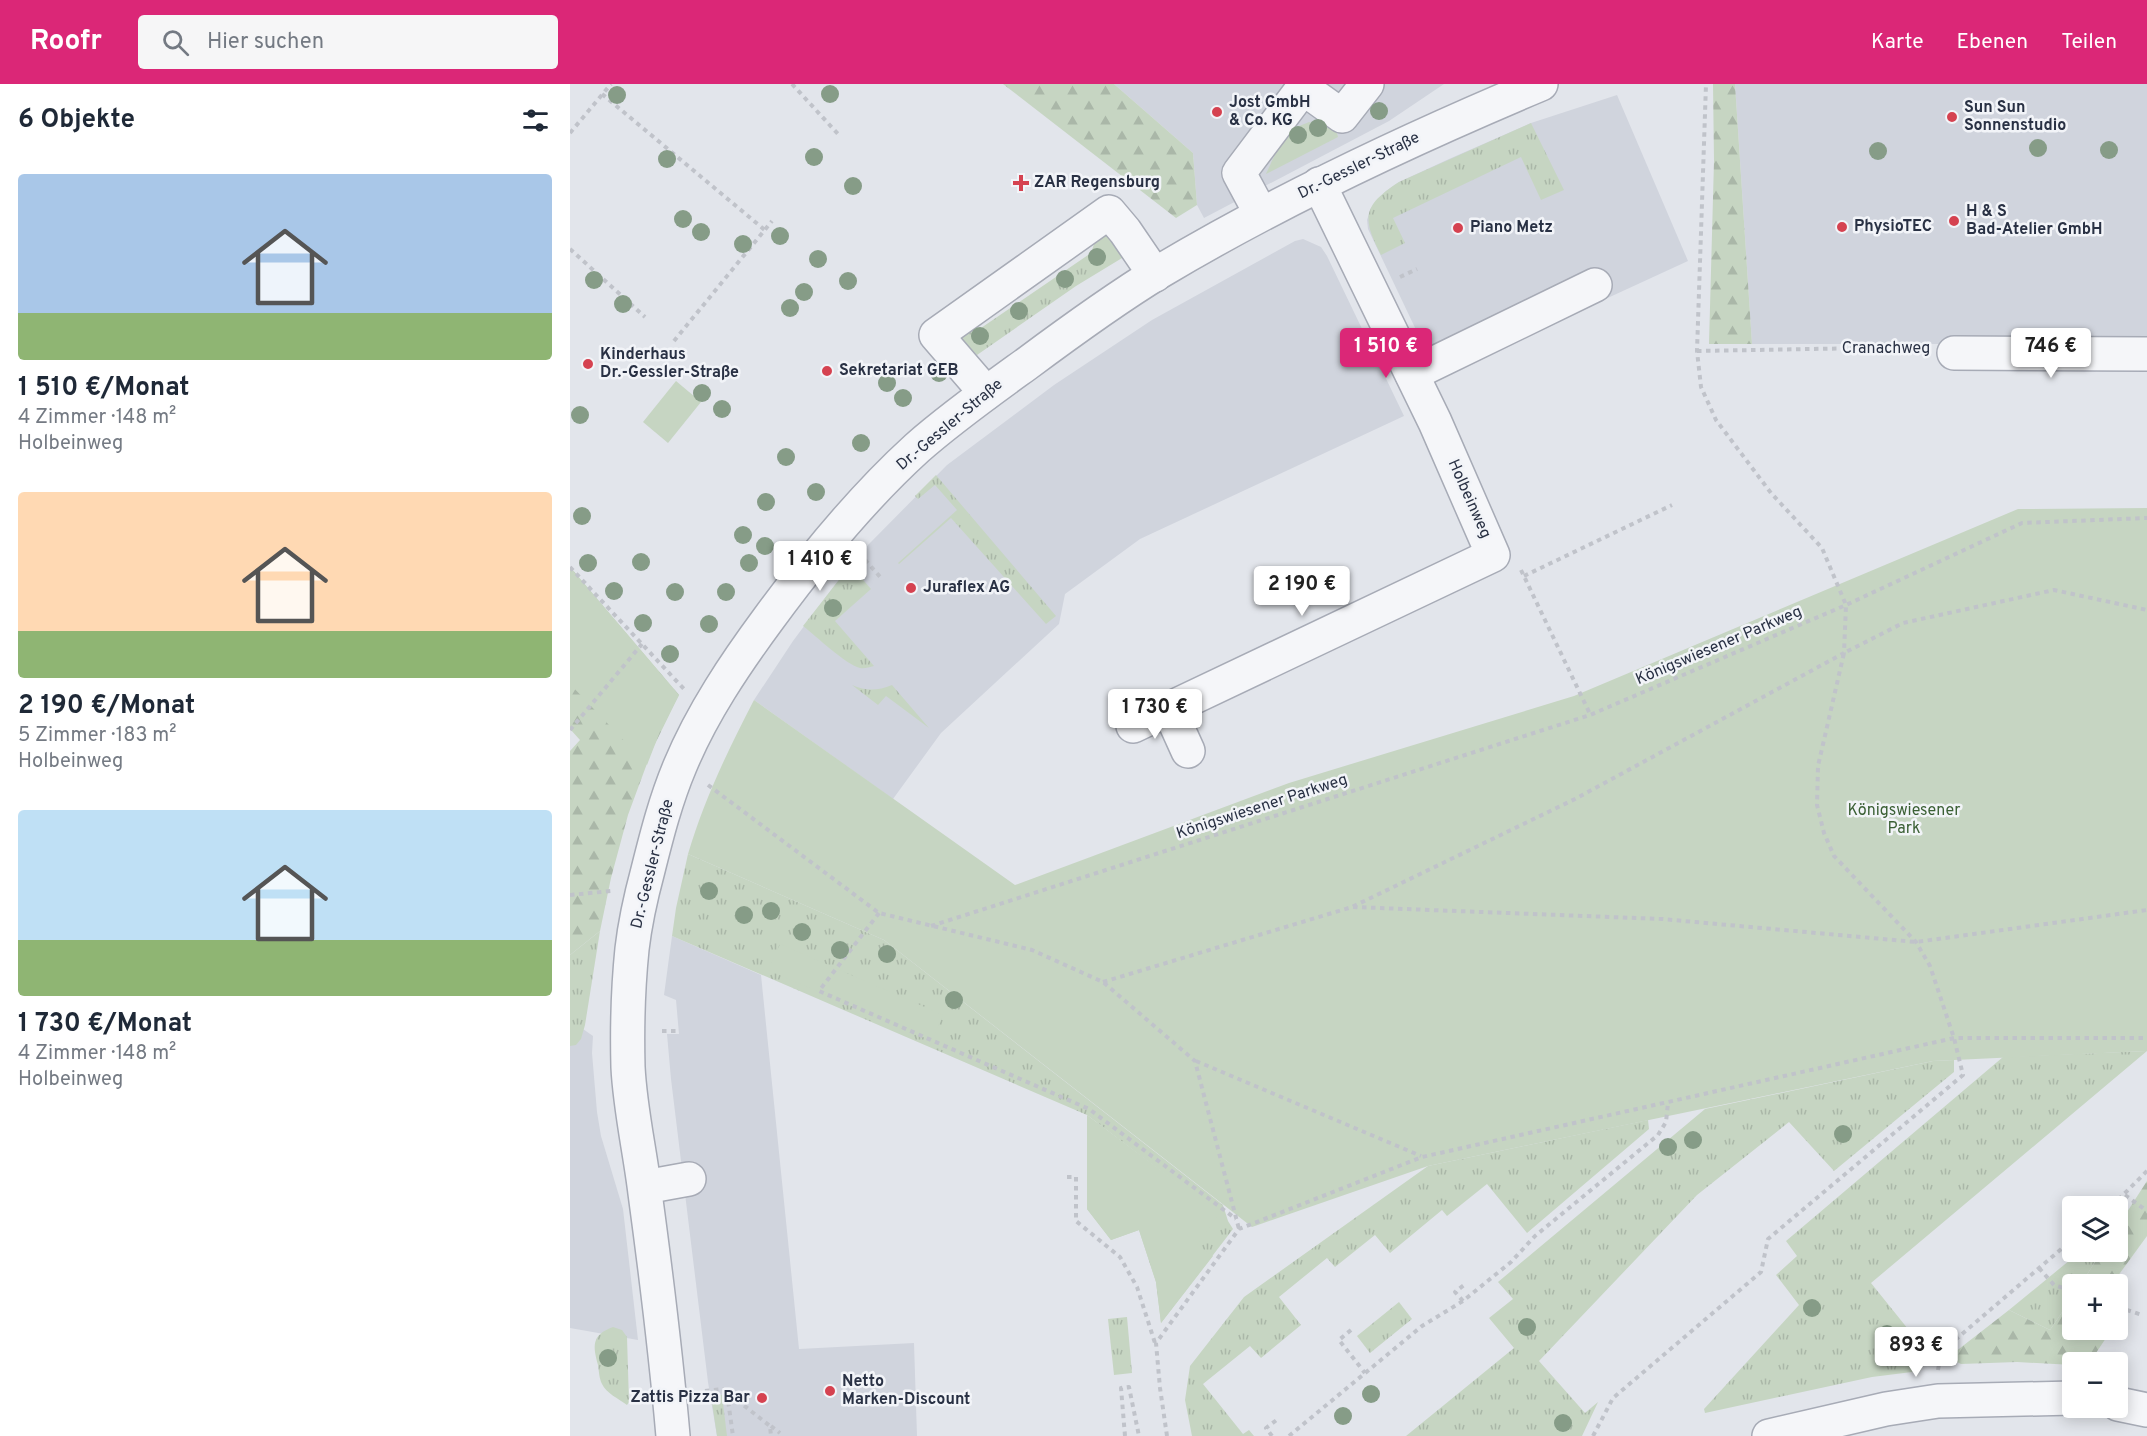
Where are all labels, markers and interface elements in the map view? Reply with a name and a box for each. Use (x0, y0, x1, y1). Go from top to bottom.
search box (138, 15, 558, 69)
text: Roofr (30, 24, 102, 60)
icon: search (159, 26, 192, 59)
text: Hier suchen (207, 29, 324, 56)
text: Karte (1871, 29, 1923, 56)
text: Ebenen (1956, 29, 2028, 56)
text: Teilen (2061, 29, 2117, 56)
place label: Jost GmbH & Co. KG (1229, 93, 1310, 131)
place label: Sun Sun Sonnenstudio (1964, 98, 2066, 136)
text: 6 Objekte (18, 104, 135, 137)
icon: filters (519, 104, 552, 137)
marker: Jost GmbH & Co. KG (1210, 105, 1224, 119)
marker: Sun Sun Sonnenstudio (1945, 110, 1959, 124)
street label: Dr.-Gessler-Straße (1295, 128, 1423, 204)
place label: ZAR Regensburg (1034, 173, 1160, 193)
marker: ZAR Regensburg (1012, 174, 1030, 192)
place label: H & S Bad-Atelier GmbH (1966, 202, 2103, 240)
icon: home (231, 213, 339, 321)
marker: H & S Bad-Atelier GmbH (1947, 214, 1961, 228)
place label: PhysioTEC (1854, 217, 1932, 237)
place label: Piano Metz (1470, 218, 1553, 238)
marker: PhysioTEC (1835, 220, 1849, 234)
marker: Piano Metz (1451, 221, 1465, 235)
pin: 1 510 € (1331, 328, 1441, 379)
pin: 746 € (2009, 328, 2093, 379)
text: 1 510 € (1354, 334, 1418, 360)
text: 746 € (2025, 334, 2077, 360)
street label: Cranachweg (1842, 339, 1930, 359)
place label: Kinderhaus Dr.-Gessler-Straße (600, 345, 739, 383)
marker: Kinderhaus Dr.-Gessler-Straße (581, 357, 595, 371)
place label: Sekretariat GEB (839, 361, 959, 381)
marker: Sekretariat GEB (820, 364, 834, 378)
text: 1 510 €/Monat (18, 372, 189, 405)
street label: Dr.-Gessler-Straße (893, 375, 1007, 475)
text: 4 Zimmer · 148 m² (18, 405, 176, 431)
text: Holbeinweg (18, 431, 123, 457)
street label: Holbeinweg (1443, 456, 1495, 542)
icon: home (231, 531, 339, 639)
pin: 1 410 € (765, 541, 875, 592)
text: 1 410 € (788, 547, 852, 573)
pin: 2 190 € (1247, 566, 1357, 617)
text: 2 190 € (1268, 572, 1336, 598)
place label: Juraflex AG (923, 578, 1010, 598)
marker: Juraflex AG (904, 581, 918, 595)
street label: Königswiesener Parkweg (1633, 602, 1805, 690)
pin: 1 730 € (1100, 689, 1210, 740)
text: 2 190 €/Monat (18, 690, 195, 723)
text: 1 730 € (1122, 695, 1188, 721)
text: 5 Zimmer · 183 m² (18, 723, 176, 749)
text: Holbeinweg (18, 749, 123, 775)
street label: Königswiesener Parkweg (1174, 770, 1350, 844)
street label: Dr.-Gessler-Straße (627, 797, 679, 931)
park label: Königswiesener Park (1848, 801, 1960, 839)
icon: home (231, 849, 339, 957)
text: 1 730 €/Monat (18, 1008, 192, 1041)
text: 4 Zimmer · 148 m² (18, 1041, 176, 1067)
text: Holbeinweg (18, 1067, 123, 1093)
map controls (2062, 1196, 2128, 1418)
button: layers (2062, 1196, 2128, 1262)
button: + (2062, 1274, 2128, 1340)
pin: 893 € (1874, 1327, 1958, 1378)
text: 893 € (1889, 1333, 1943, 1359)
button: − (2062, 1352, 2128, 1418)
place label: Netto Marken-Discount (842, 1372, 970, 1410)
marker: Netto Marken-Discount (823, 1384, 837, 1398)
place label: Zattis Pizza Bar (630, 1388, 750, 1408)
marker: Zattis Pizza Bar (755, 1391, 769, 1405)

